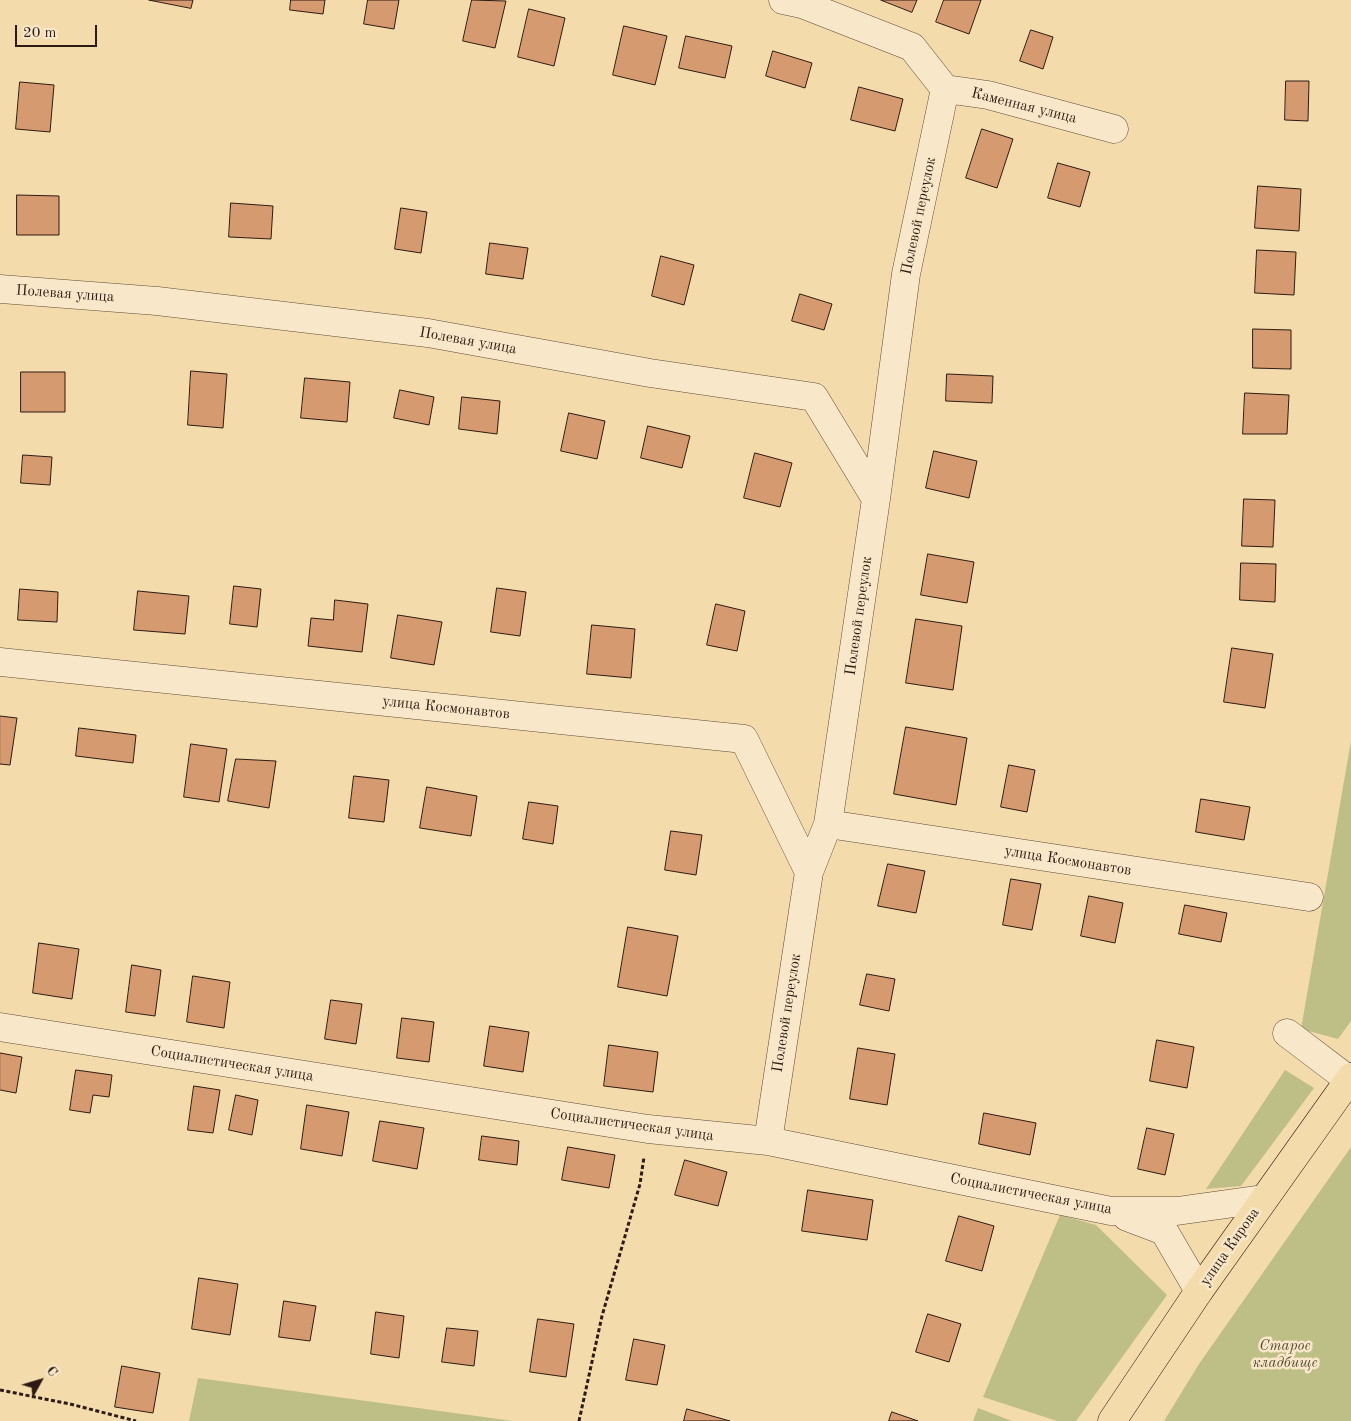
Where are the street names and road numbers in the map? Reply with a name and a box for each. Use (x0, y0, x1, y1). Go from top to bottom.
street label: Каменная улица (969, 84, 1079, 128)
street label: Полевой переулок (898, 155, 940, 277)
street label: Полевая улица (15, 282, 115, 306)
street label: Полевая улица (418, 324, 518, 358)
street label: Полевой переулок (842, 555, 876, 677)
street label: улица Космонавтов (381, 692, 511, 724)
street label: улица Космонавтов (1003, 842, 1133, 880)
street label: Полевой переулок (769, 952, 805, 1074)
street label: Социалистическая улица (149, 1042, 315, 1086)
street label: Социалистическая улица (549, 1105, 715, 1145)
street label: Социалистическая улица (948, 1169, 1114, 1219)
street label: улица Кирова (1196, 1204, 1264, 1290)

